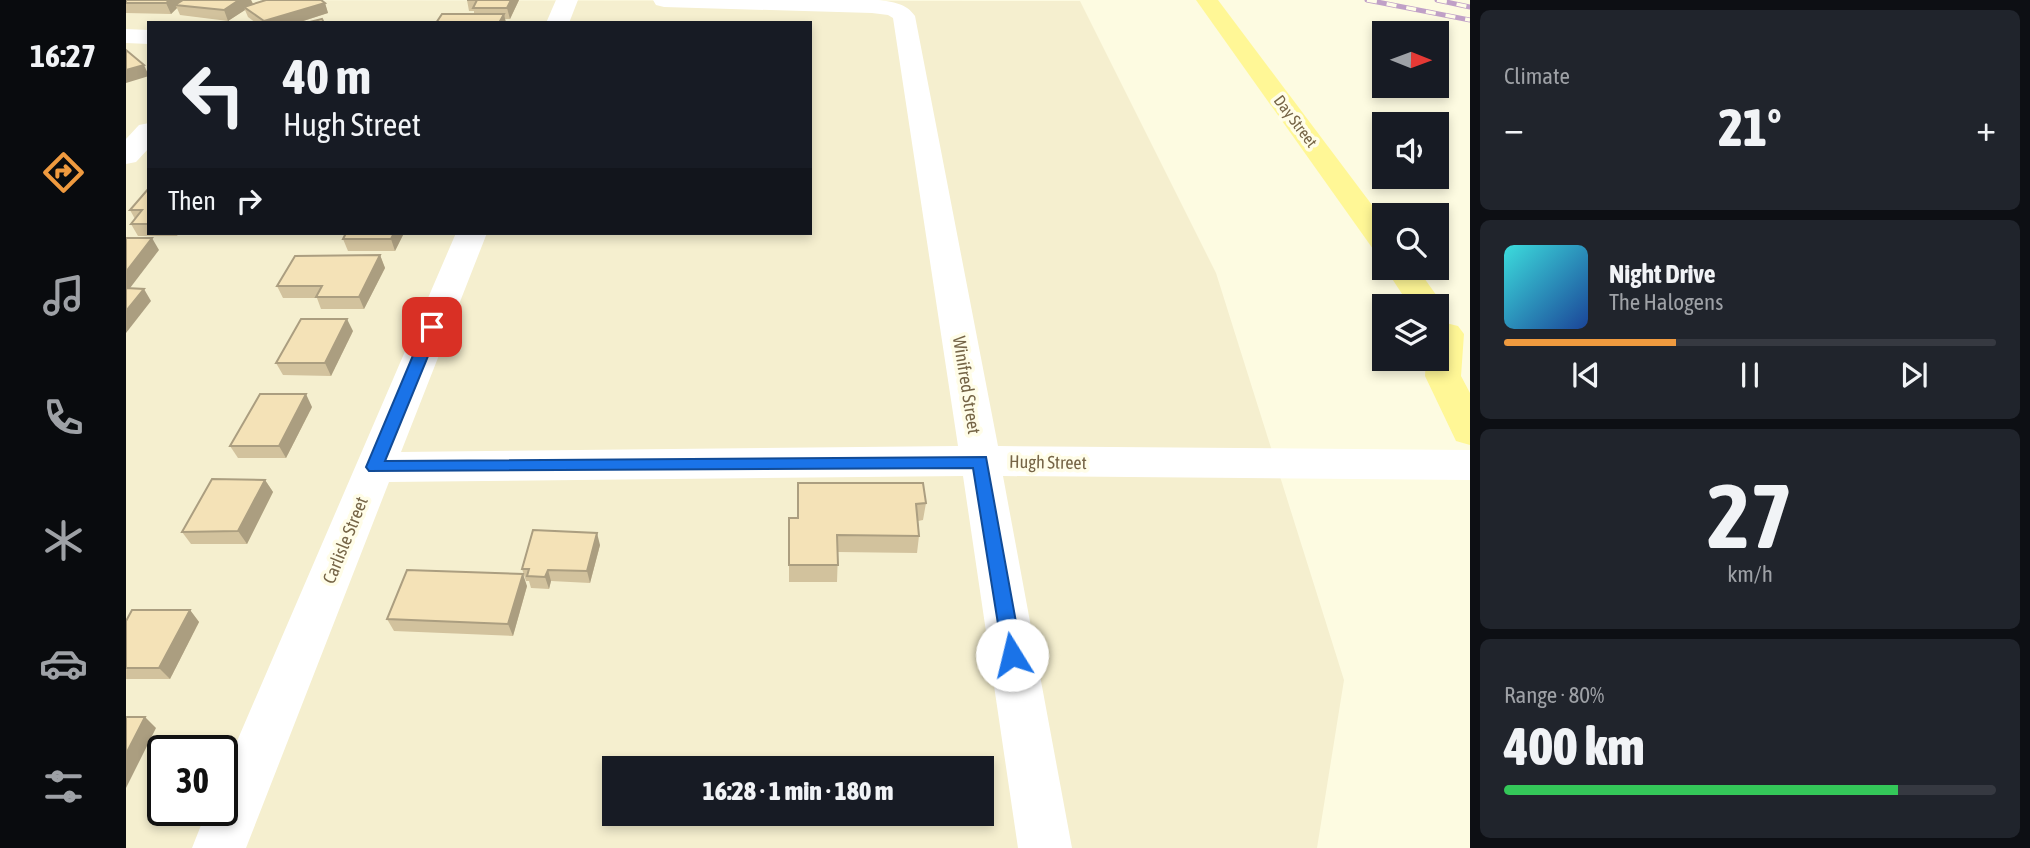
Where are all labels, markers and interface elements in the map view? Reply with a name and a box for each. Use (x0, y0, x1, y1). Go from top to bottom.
north arrow (1372, 21, 1449, 98)
map controls (1372, 21, 1449, 371)
text: 16:27 (30, 37, 96, 74)
text: 40 m (283, 48, 371, 104)
icon: left (168, 49, 259, 140)
text: Climate (1504, 63, 1570, 89)
street label: Day Street (1270, 92, 1322, 151)
text: 21° (1718, 97, 1782, 157)
text: Hugh Street (283, 106, 421, 143)
text: − (1504, 106, 1524, 149)
text: + (1976, 106, 1996, 149)
button: sound (1372, 112, 1449, 189)
icon: directions (39, 148, 88, 197)
icon: right (230, 182, 268, 220)
text: Then (168, 186, 216, 216)
button: search (1372, 203, 1449, 280)
text: Night Drive (1609, 259, 1716, 289)
icon: music (39, 271, 88, 320)
text: The Halogens (1609, 289, 1723, 315)
button: layers (1372, 294, 1449, 371)
pin (402, 297, 462, 357)
icon: arrive (413, 308, 451, 346)
street label: Winifred Street (949, 335, 985, 435)
icon: previous (1567, 356, 1605, 394)
icon: pause (1731, 356, 1769, 394)
icon: next (1895, 356, 1933, 394)
icon: phone (39, 393, 88, 442)
street label: Hugh Street (1009, 451, 1087, 473)
text: 27 (1707, 463, 1793, 567)
street label: Carlisle Street (318, 494, 372, 586)
icon: climate (39, 516, 88, 565)
text: km/h (1727, 561, 1773, 587)
position arrow (975, 618, 1049, 692)
icon: car (39, 639, 88, 688)
text: Range · 80% (1504, 682, 1604, 708)
text: 400 km (1504, 716, 1645, 776)
speed limit sign: 30 (147, 735, 238, 826)
icon: filters (39, 762, 88, 811)
text: 16:28 · 1 min · 180 m (703, 776, 893, 806)

